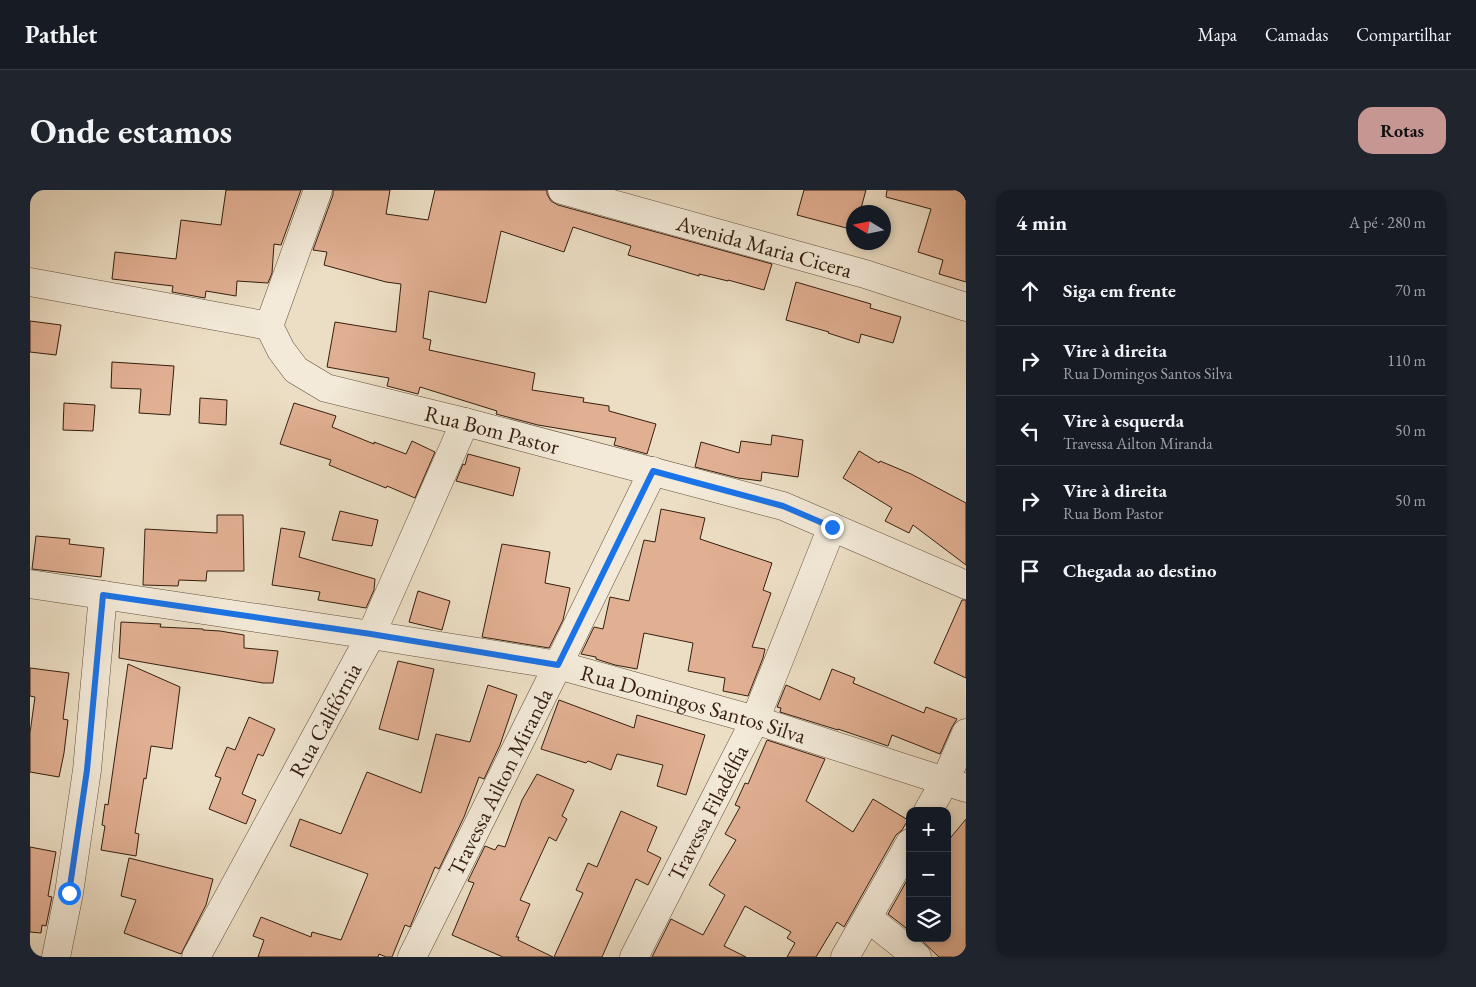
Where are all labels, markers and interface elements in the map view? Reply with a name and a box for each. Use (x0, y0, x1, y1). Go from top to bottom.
text: Pathlet (25, 19, 97, 50)
text: Mapa (1198, 23, 1237, 46)
text: Camadas (1265, 23, 1328, 46)
text: Compartilhar (1356, 23, 1451, 46)
button: Rotas (1358, 107, 1446, 154)
text: Onde estamos (30, 108, 232, 153)
north arrow (846, 205, 891, 250)
street label: Avenida Maria Cicera (672, 208, 856, 285)
text: 4 min (1016, 209, 1067, 236)
text: A pé · 280 m (1349, 212, 1426, 233)
icon: ahead (1016, 277, 1044, 305)
text: Siga em frente (1063, 278, 1176, 303)
text: 70 m (1395, 280, 1426, 301)
text: Vire à direita (1063, 338, 1167, 363)
icon: right (1016, 347, 1044, 375)
text: 110 m (1387, 350, 1426, 371)
text: Rua Domingos Santos Silva (1063, 363, 1232, 384)
street label: Rua Bom Pastor (422, 399, 563, 461)
text: Vire à esquerda (1063, 408, 1184, 433)
icon: left (1016, 417, 1044, 445)
text: 50 m (1395, 420, 1426, 441)
text: Travessa Ailton Miranda (1063, 433, 1213, 454)
text: Vire à direita (1063, 478, 1167, 503)
icon: right (1016, 487, 1044, 515)
text: 50 m (1395, 490, 1426, 511)
text: Rua Bom Pastor (1063, 503, 1163, 524)
route end (821, 516, 844, 539)
icon: arrive (1016, 557, 1044, 585)
text: Chegada ao destino (1063, 558, 1217, 583)
street label: Rua Califórnia (283, 658, 368, 782)
street label: Rua Domingos Santos Silva (577, 658, 810, 751)
street label: Travessa Ailton Miranda (441, 683, 559, 881)
street label: Travessa Filadélfia (661, 740, 755, 886)
map controls (906, 807, 951, 942)
button: + (906, 807, 951, 852)
button: − (906, 852, 951, 897)
route start (58, 882, 81, 905)
button: layers (906, 897, 951, 942)

